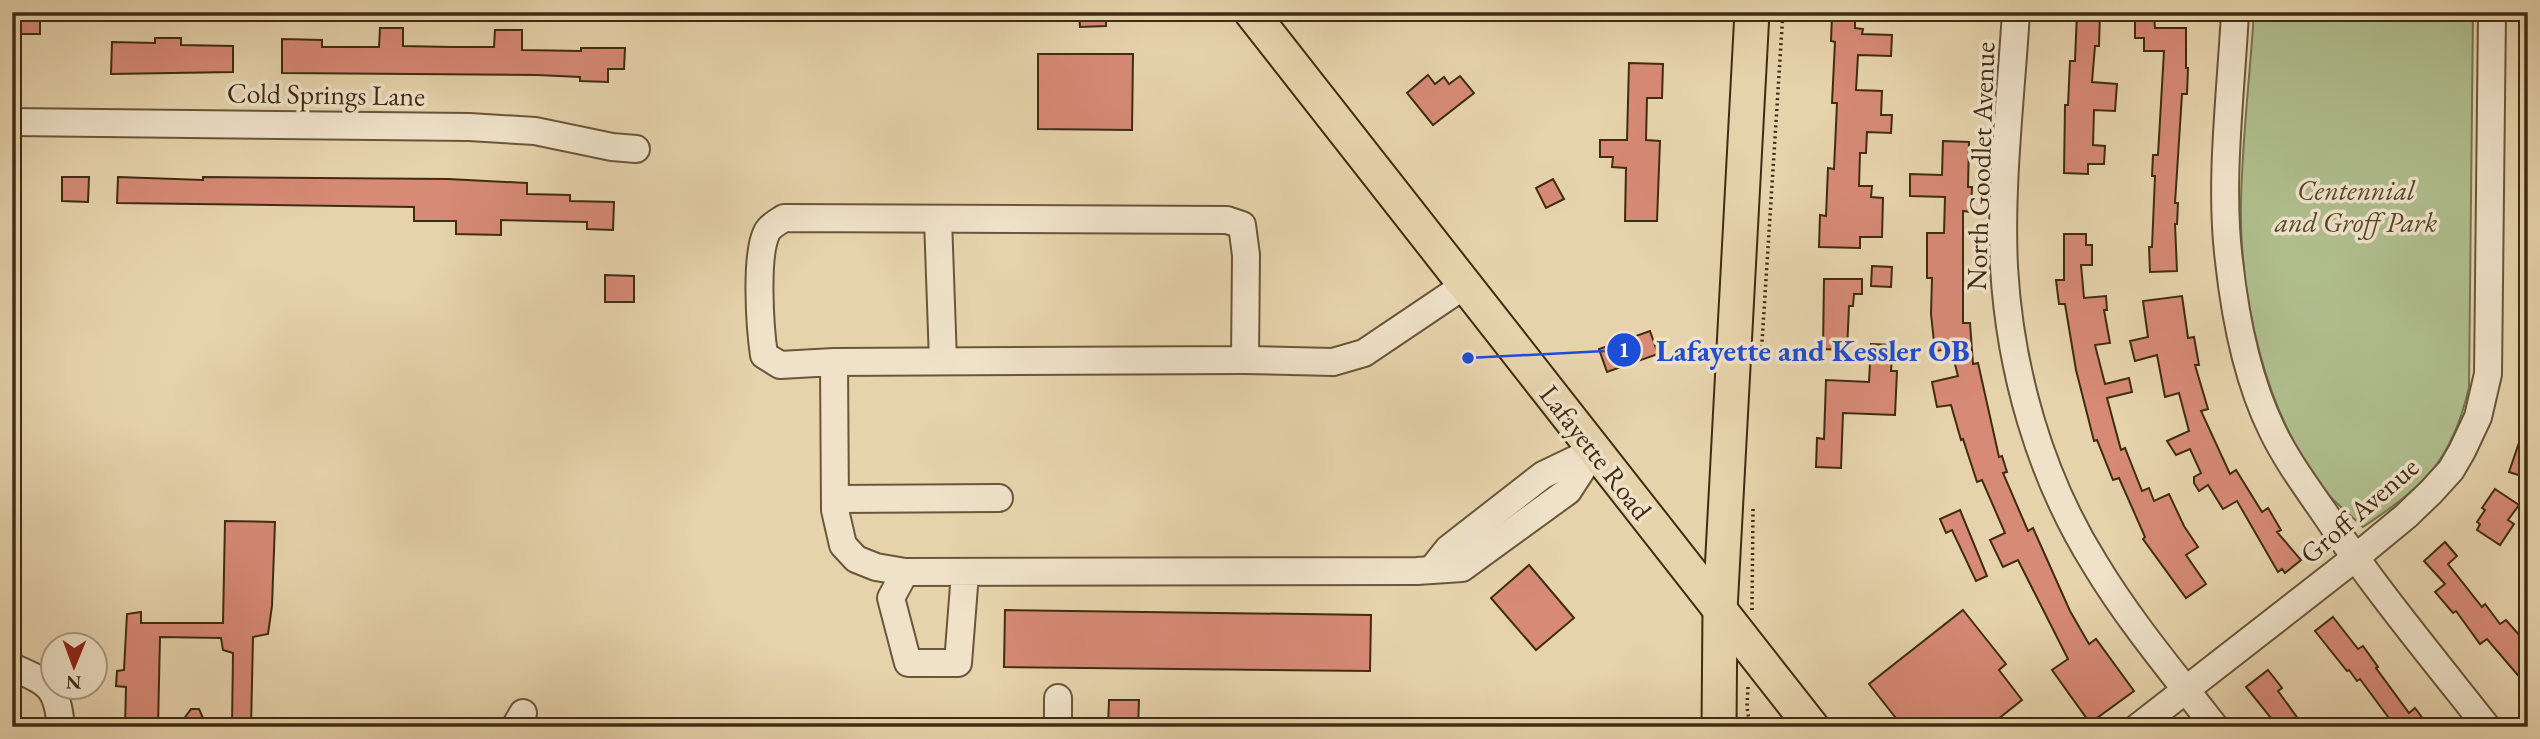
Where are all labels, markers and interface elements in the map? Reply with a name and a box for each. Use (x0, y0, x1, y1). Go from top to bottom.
street label: North Goodlet Avenue (1958, 41, 2002, 291)
street label: Cold Springs Lane (226, 74, 426, 114)
park label: Centennial and Groff Park (2274, 172, 2437, 240)
callout: Lafayette and Kessler OB (1607, 325, 1984, 376)
text: Lafayette and Kessler OB (1656, 331, 1970, 370)
text: 1 (1618, 336, 1630, 363)
street label: Lafayette Road (1532, 377, 1661, 527)
street label: Groff Avenue (2292, 449, 2426, 571)
north arrow (38, 630, 108, 700)
text: N (65, 670, 82, 695)

